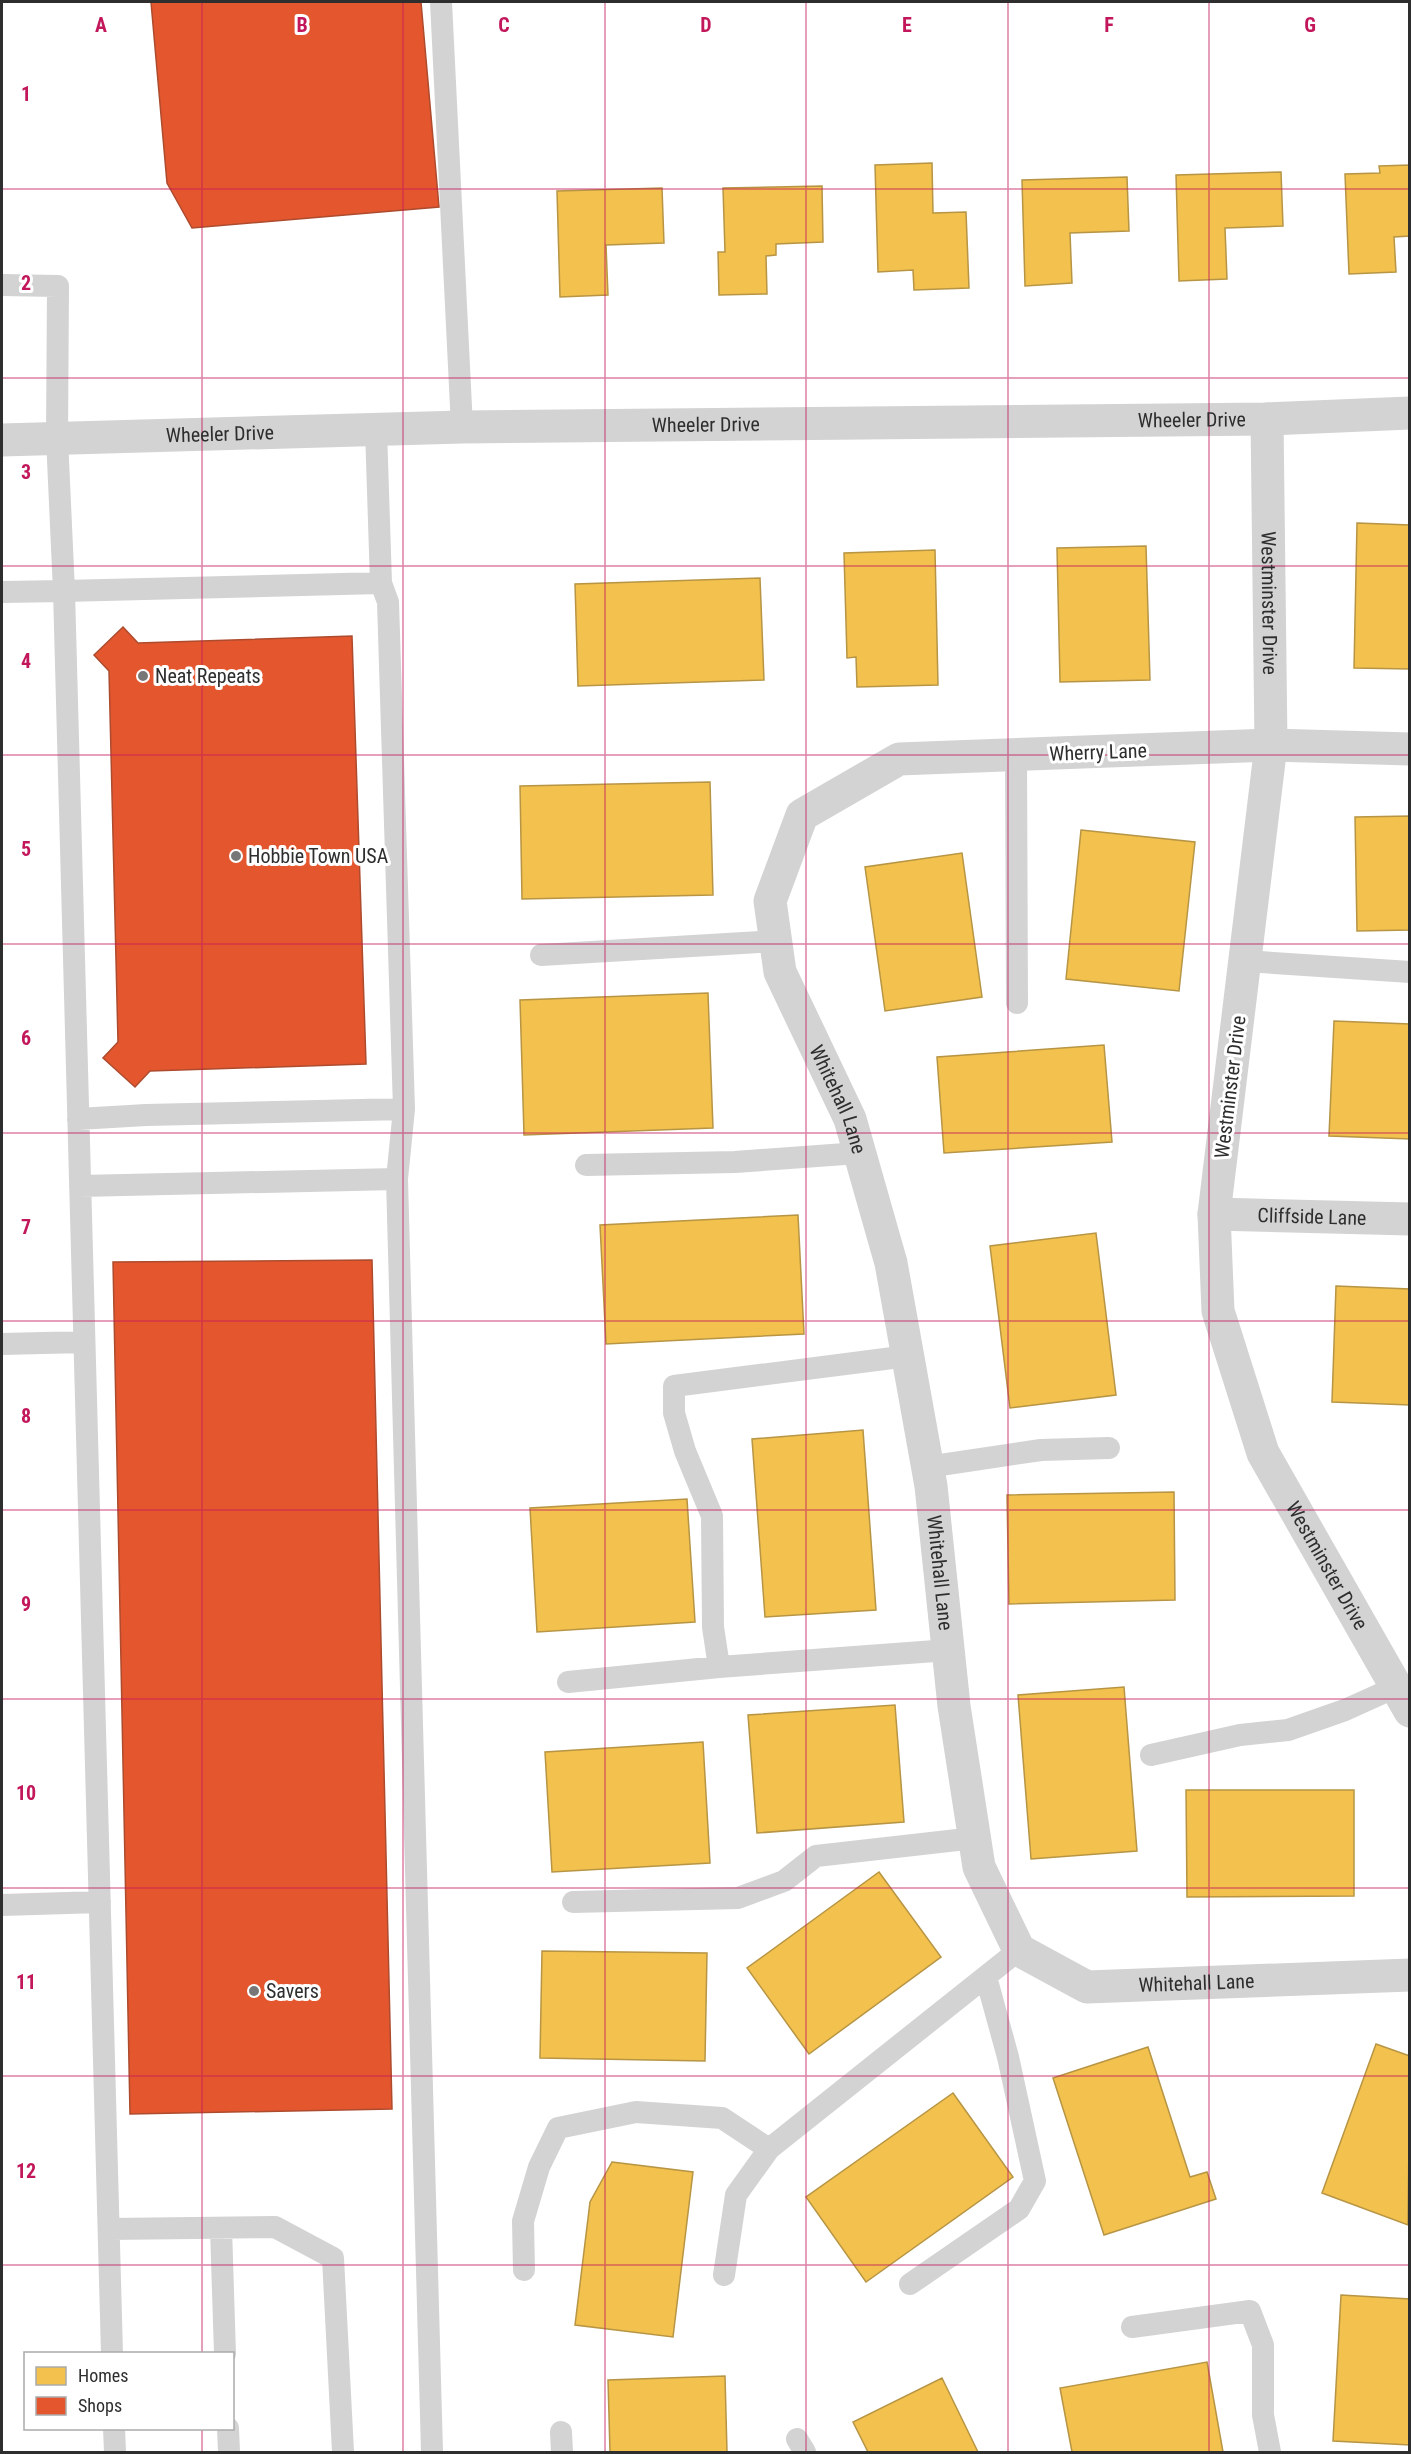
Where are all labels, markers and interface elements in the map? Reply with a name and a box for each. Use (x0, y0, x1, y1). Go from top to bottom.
text: A (95, 13, 107, 37)
text: B (296, 13, 308, 37)
text: C (498, 13, 510, 37)
text: D (700, 13, 712, 37)
text: E (902, 13, 912, 37)
text: F (1104, 13, 1114, 37)
text: G (1304, 13, 1316, 37)
text: 1 (21, 82, 31, 106)
text: 2 (21, 271, 31, 295)
street label: Wheeler Drive (1138, 407, 1246, 432)
street label: Wheeler Drive (652, 412, 760, 437)
street label: Wheeler Drive (165, 420, 274, 447)
text: 3 (21, 460, 31, 484)
street label: Westminster Drive (1256, 531, 1282, 675)
text: 4 (21, 649, 31, 673)
place label: Neat Repeats (155, 664, 261, 688)
marker: Neat Repeats (136, 669, 150, 683)
street label: Wherry Lane (1049, 738, 1147, 766)
text: 5 (21, 837, 31, 861)
place label: Hobbie Town USA (248, 844, 389, 868)
marker: Hobbie Town USA (229, 849, 243, 863)
street label: Westminster Drive (1209, 1014, 1251, 1160)
text: 6 (21, 1026, 31, 1050)
street label: Whitehall Lane (805, 1041, 871, 1156)
street label: Cliffside Lane (1257, 1203, 1367, 1230)
text: 7 (21, 1215, 31, 1239)
text: 8 (21, 1404, 31, 1428)
street label: Westminster Drive (1281, 1497, 1373, 1634)
street label: Whitehall Lane (922, 1514, 958, 1632)
text: 9 (21, 1592, 31, 1616)
text: 10 (16, 1781, 36, 1805)
street label: Whitehall Lane (1138, 1969, 1255, 1997)
text: 11 (16, 1970, 36, 1994)
place label: Savers (266, 1979, 319, 2003)
marker: Savers (247, 1984, 261, 1998)
text: 12 (16, 2159, 36, 2183)
legend (24, 2352, 234, 2430)
text: Homes (78, 2365, 128, 2386)
text: Shops (78, 2395, 122, 2416)

